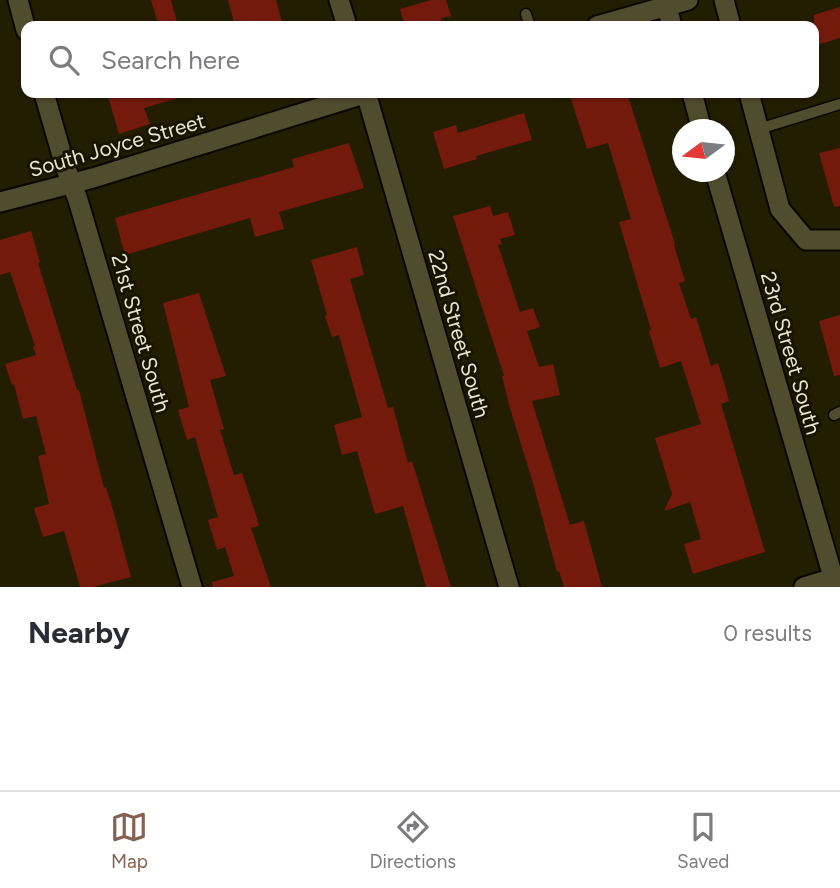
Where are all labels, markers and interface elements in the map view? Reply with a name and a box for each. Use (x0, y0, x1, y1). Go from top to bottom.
search box (21, 21, 819, 98)
icon: search (45, 41, 83, 79)
text: Search here (101, 44, 240, 76)
street label: South Joyce Street (26, 108, 208, 182)
north arrow (672, 119, 735, 182)
street label: 22nd Street South (423, 247, 495, 421)
street label: 21st Street South (106, 251, 176, 415)
street label: 23rd Street South (756, 269, 826, 437)
text: Nearby (28, 614, 130, 651)
text: 0 results (723, 619, 812, 647)
tab: Map (110, 808, 148, 873)
tab: Directions (369, 808, 456, 873)
tab: Saved (677, 808, 729, 873)

